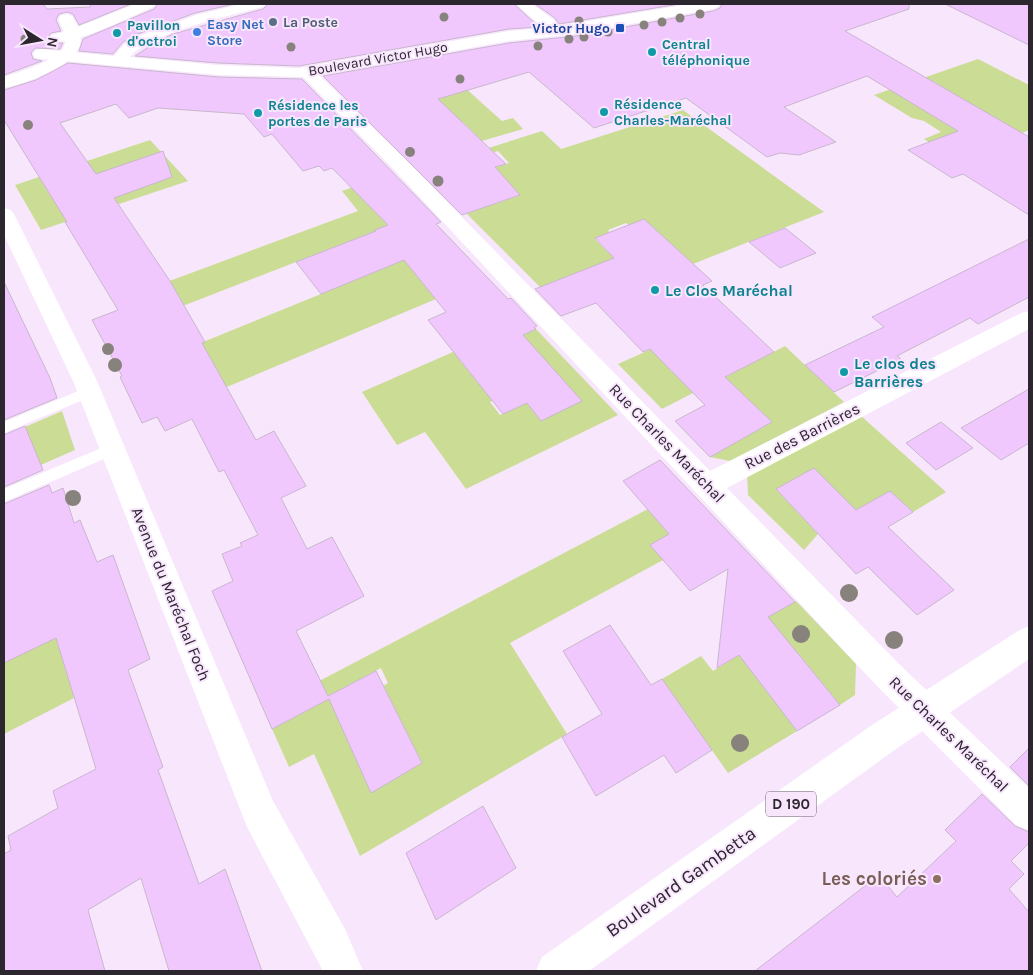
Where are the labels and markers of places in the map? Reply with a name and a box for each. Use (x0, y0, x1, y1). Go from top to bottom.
place label: La Poste (283, 14, 338, 31)
place label: Easy Net Store (207, 16, 265, 49)
marker: La Poste (267, 16, 279, 28)
place label: Pavillon d'octroi (127, 17, 180, 50)
place label: Victor Hugo (532, 20, 610, 37)
marker: Victor Hugo (614, 22, 626, 34)
marker: Easy Net Store (191, 26, 203, 38)
marker: Pavillon d'octroi (111, 27, 123, 39)
place label: Central téléphonique (662, 36, 750, 69)
marker: Central téléphonique (646, 46, 658, 58)
place label: Résidence Charles-Maréchal (614, 96, 732, 129)
place label: Résidence les portes de Paris (268, 97, 367, 130)
marker: Résidence Charles-Maréchal (598, 106, 610, 118)
marker: Résidence les portes de Paris (252, 107, 264, 119)
place label: Le Clos Maréchal (665, 281, 793, 300)
marker: Le Clos Maréchal (649, 284, 661, 296)
place label: Le clos des Barrières (854, 354, 936, 391)
marker: Le clos des Barrières (838, 366, 850, 378)
place label: Les coloriés (822, 868, 927, 890)
marker: Les coloriés (931, 873, 943, 885)

